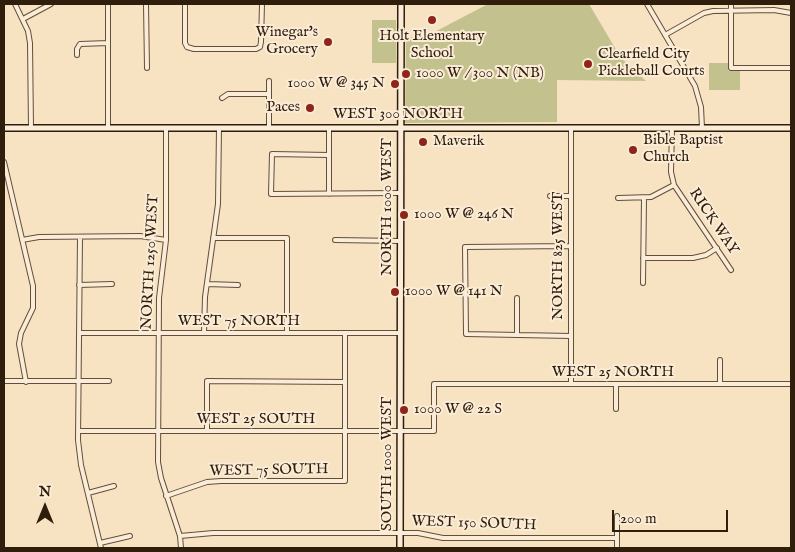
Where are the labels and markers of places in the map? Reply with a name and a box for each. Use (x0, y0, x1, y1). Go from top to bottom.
marker: Holt Elementary School (426, 14, 438, 26)
place label: Winegar's Grocery (255, 24, 318, 59)
place label: Holt Elementary School (379, 28, 485, 63)
marker: Winegar's Grocery (322, 36, 334, 48)
place label: Clearfield City Pickleball Courts (598, 46, 704, 81)
marker: Clearfield City Pickleball Courts (582, 58, 594, 70)
place label: 1000 W / 300 N (NB) (416, 65, 544, 83)
marker: 1000 W / 300 N (NB) (400, 68, 412, 80)
place label: 1000 W @ 345 N (287, 75, 385, 93)
marker: 1000 W @ 345 N (389, 78, 401, 90)
place label: Paces (266, 99, 300, 117)
marker: Paces (304, 102, 316, 114)
place label: Bible Baptist Church (643, 132, 723, 167)
place label: Maverik (433, 133, 484, 151)
marker: Maverik (417, 136, 429, 148)
marker: Bible Baptist Church (627, 144, 639, 156)
place label: 1000 W @ 246 N (414, 206, 514, 224)
marker: 1000 W @ 246 N (398, 209, 410, 221)
place label: 1000 W @ 141 N (405, 283, 503, 301)
marker: 1000 W @ 141 N (389, 286, 401, 298)
place label: 1000 W @ 22 S (414, 401, 502, 419)
marker: 1000 W @ 22 S (398, 404, 410, 416)

